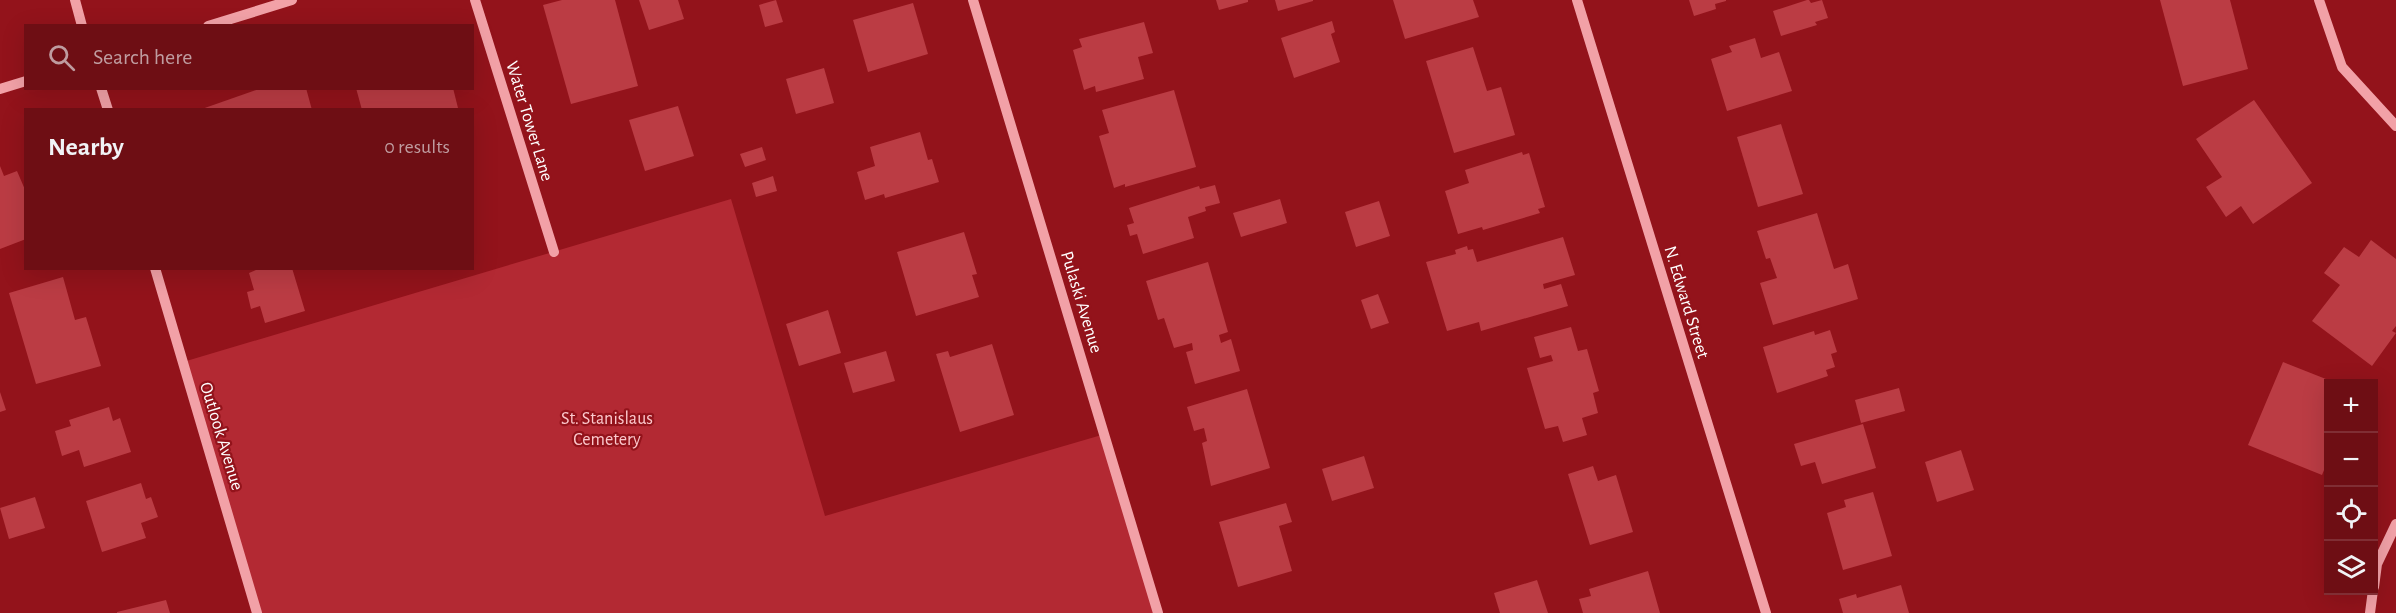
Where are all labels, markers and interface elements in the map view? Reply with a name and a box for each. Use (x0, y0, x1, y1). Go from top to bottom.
search box (24, 24, 474, 90)
icon: search (45, 41, 78, 74)
text: Search here (93, 46, 192, 68)
street label: Water Tower Lane (502, 59, 556, 183)
text: Nearby (48, 134, 124, 160)
text: 0 results (384, 137, 450, 157)
street label: N. Edward Street (1660, 244, 1712, 361)
street label: Pulaski Avenue (1057, 249, 1105, 355)
map controls (2324, 379, 2378, 595)
button: + (2324, 379, 2378, 433)
street label: Outlook Avenue (196, 380, 246, 493)
park label: St. Stanislaus Cemetery (561, 410, 653, 449)
button: − (2324, 433, 2378, 487)
button: locate (2324, 487, 2378, 541)
button: layers (2324, 541, 2378, 595)

